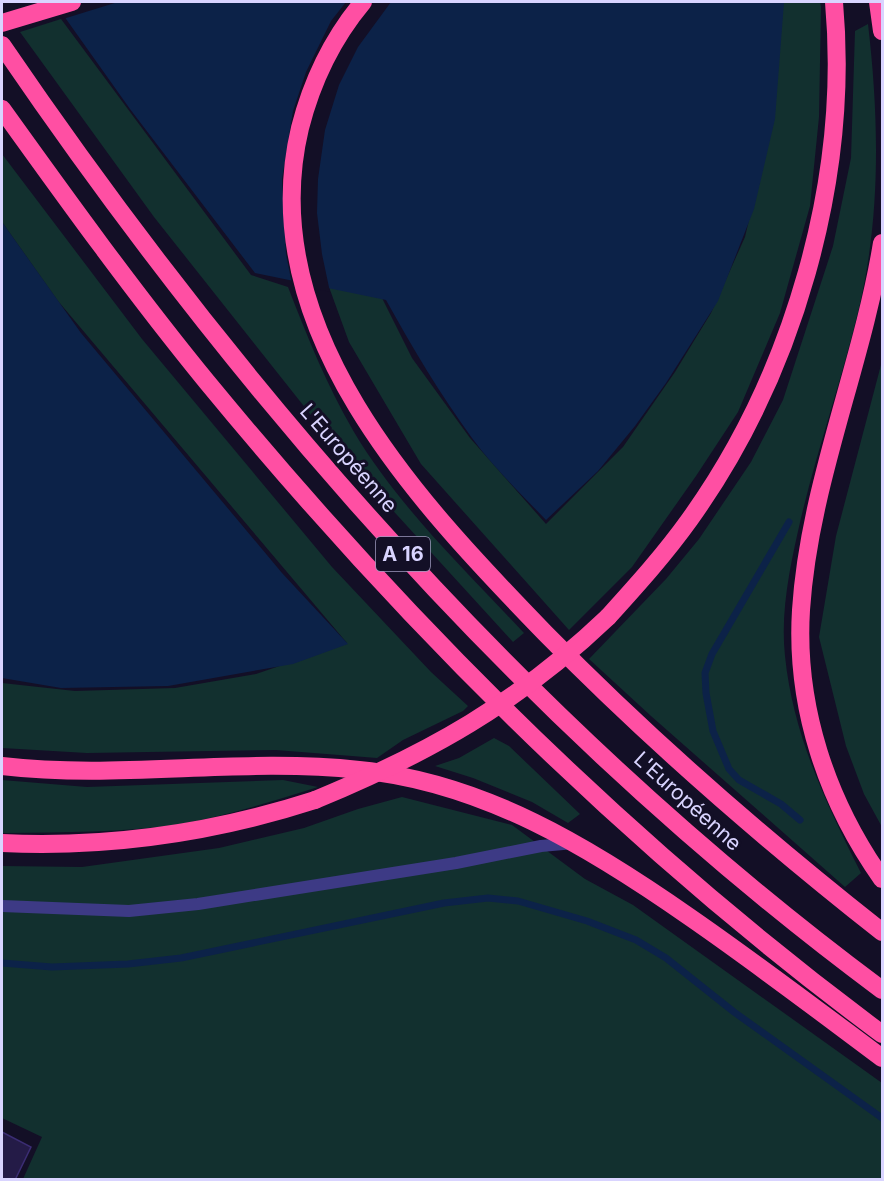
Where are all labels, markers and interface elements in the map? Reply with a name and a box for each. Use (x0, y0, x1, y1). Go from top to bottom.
street label: L'Européenne (295, 399, 403, 517)
road number: A 16 (376, 537, 430, 571)
street label: L'Européenne (629, 746, 747, 856)

